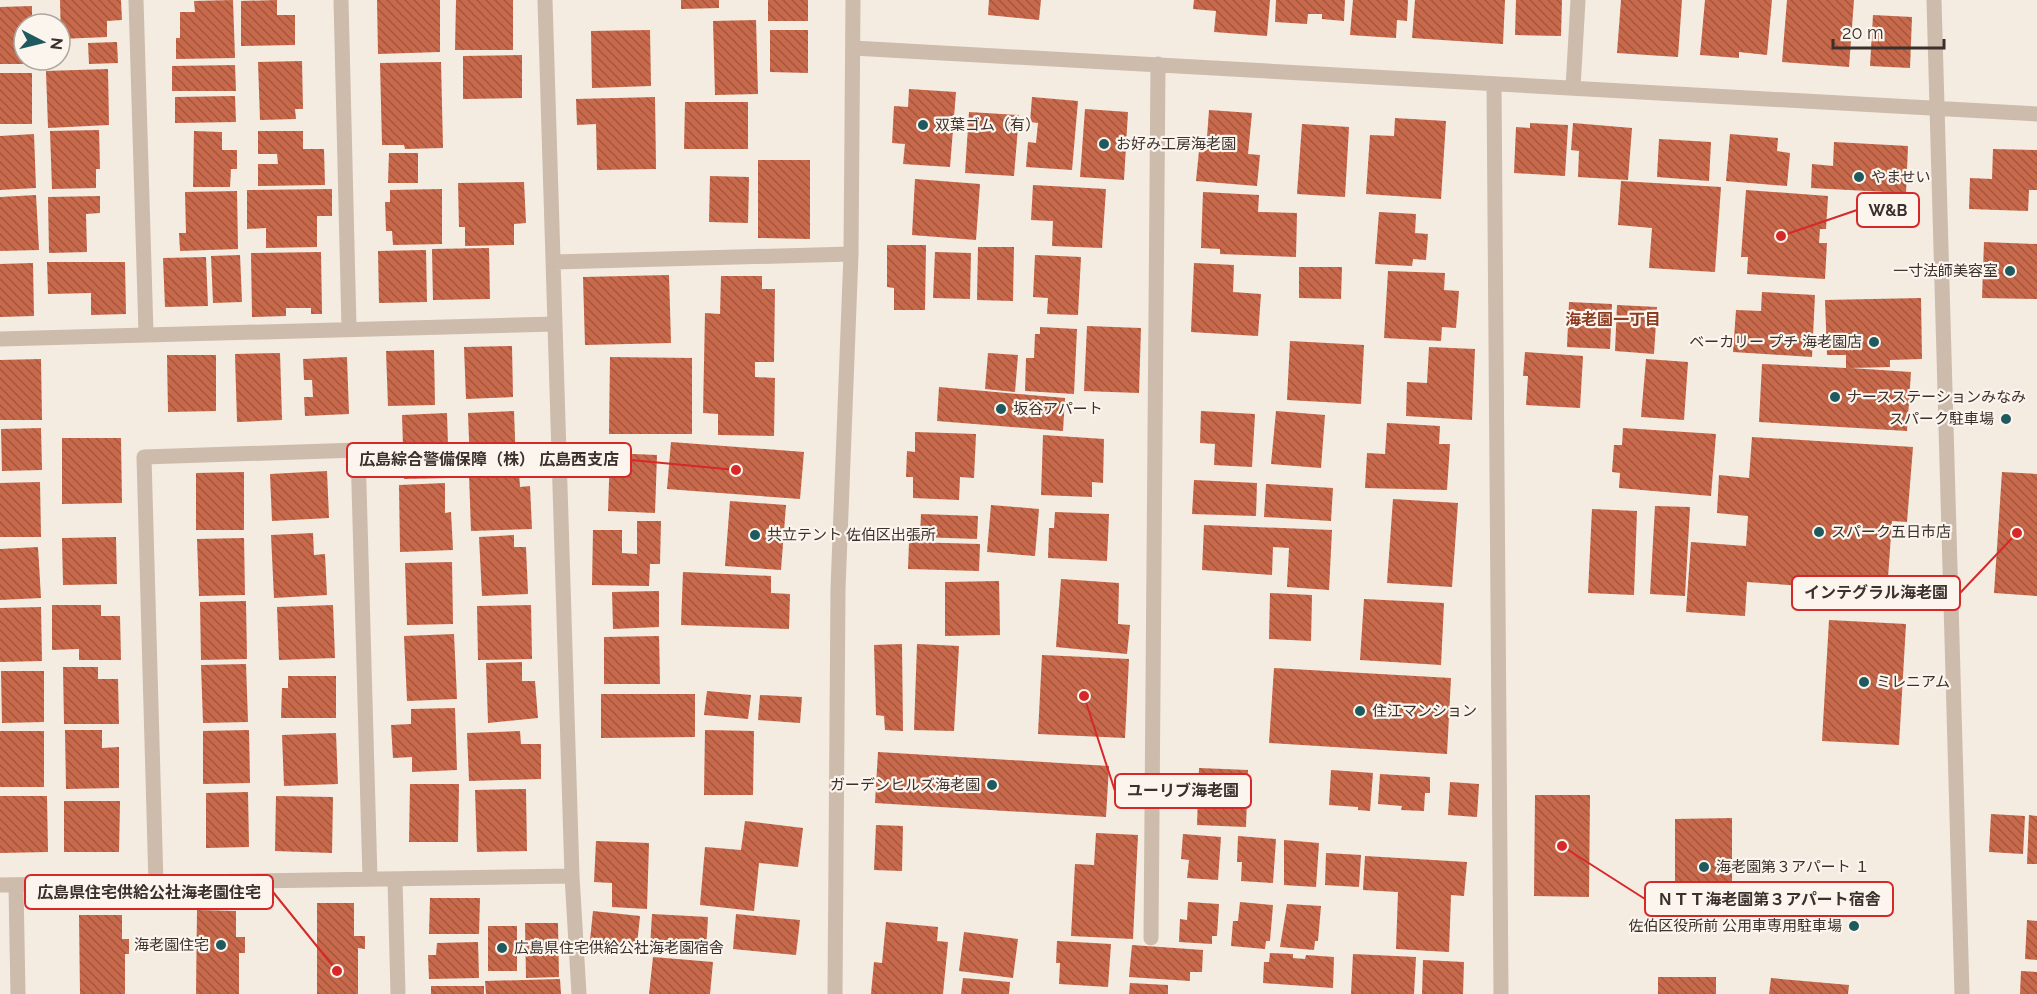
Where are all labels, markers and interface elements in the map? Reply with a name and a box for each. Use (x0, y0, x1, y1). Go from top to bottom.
north arrow (12, 12, 72, 72)
scale bar (1833, 12, 1944, 50)
text: 20 m (1842, 22, 1884, 43)
text: N (46, 37, 67, 51)
place label: 双葉ゴム（有） (935, 116, 1040, 134)
marker: 双葉ゴム（有） (916, 118, 930, 132)
place label: お好み工房海老園 (1116, 135, 1236, 153)
marker: お好み工房海老園 (1097, 137, 1111, 151)
place label: やませい (1871, 168, 1931, 186)
marker: やませい (1852, 170, 1866, 184)
callout: W&B (1857, 193, 1919, 227)
text: W&B (1869, 201, 1908, 220)
place label: 一寸法師美容室 (1893, 262, 1998, 280)
marker: 一寸法師美容室 (2003, 264, 2017, 278)
district label: 海老園一丁目 (1565, 310, 1661, 329)
place label: ベーカリー プチ 海老園店 (1689, 333, 1862, 351)
marker: ベーカリー プチ 海老園店 (1867, 335, 1881, 349)
place label: ナースステーションみなみ (1847, 388, 2026, 406)
marker: ナースステーションみなみ (1828, 390, 1842, 404)
place label: 坂谷アパート (1013, 400, 1103, 418)
marker: 坂谷アパート (994, 402, 1008, 416)
place label: スパーク駐車場 (1889, 410, 1994, 428)
marker: スパーク駐車場 (1999, 412, 2013, 426)
callout: 広島綜合警備保障（株） 広島西支店 (347, 443, 631, 477)
text: 広島綜合警備保障（株） 広島西支店 (359, 450, 619, 469)
place label: スパーク五日市店 (1831, 523, 1951, 541)
marker: スパーク五日市店 (1812, 525, 1826, 539)
place label: 共立テント 佐伯区出張所 (767, 526, 936, 544)
marker: 共立テント 佐伯区出張所 (748, 528, 762, 542)
callout: インテグラル海老園 (1792, 576, 1960, 610)
text: インテグラル海老園 (1804, 583, 1948, 602)
place label: ミレニアム (1876, 673, 1950, 691)
marker: ミレニアム (1857, 675, 1871, 689)
place label: 住江マンション (1372, 702, 1477, 720)
marker: 住江マンション (1353, 704, 1367, 718)
callout: ユーリブ海老園 (1115, 774, 1251, 808)
place label: ガーデンヒルズ海老園 (830, 776, 980, 794)
marker: ガーデンヒルズ海老園 (985, 778, 999, 792)
text: ユーリブ海老園 (1127, 781, 1239, 800)
place label: 海老園第３アパート １ (1716, 858, 1870, 876)
marker: 海老園第３アパート １ (1697, 860, 1711, 874)
callout: 広島県住宅供給公社海老園住宅 (25, 875, 273, 909)
callout: ＮＴＴ海老園第３アパート宿舎 (1645, 882, 1893, 916)
text: 広島県住宅供給公社海老園住宅 (37, 883, 261, 902)
text: ＮＴＴ海老園第３アパート宿舎 (1657, 890, 1881, 909)
place label: 佐伯区役所前 公用車専用駐車場 (1628, 917, 1842, 935)
marker: 佐伯区役所前 公用車専用駐車場 (1847, 919, 1861, 933)
place label: 海老園住宅 (134, 936, 209, 954)
marker: 海老園住宅 (214, 938, 228, 952)
place label: 広島県住宅供給公社海老園宿舎 (514, 939, 724, 957)
marker: 広島県住宅供給公社海老園宿舎 (495, 941, 509, 955)

